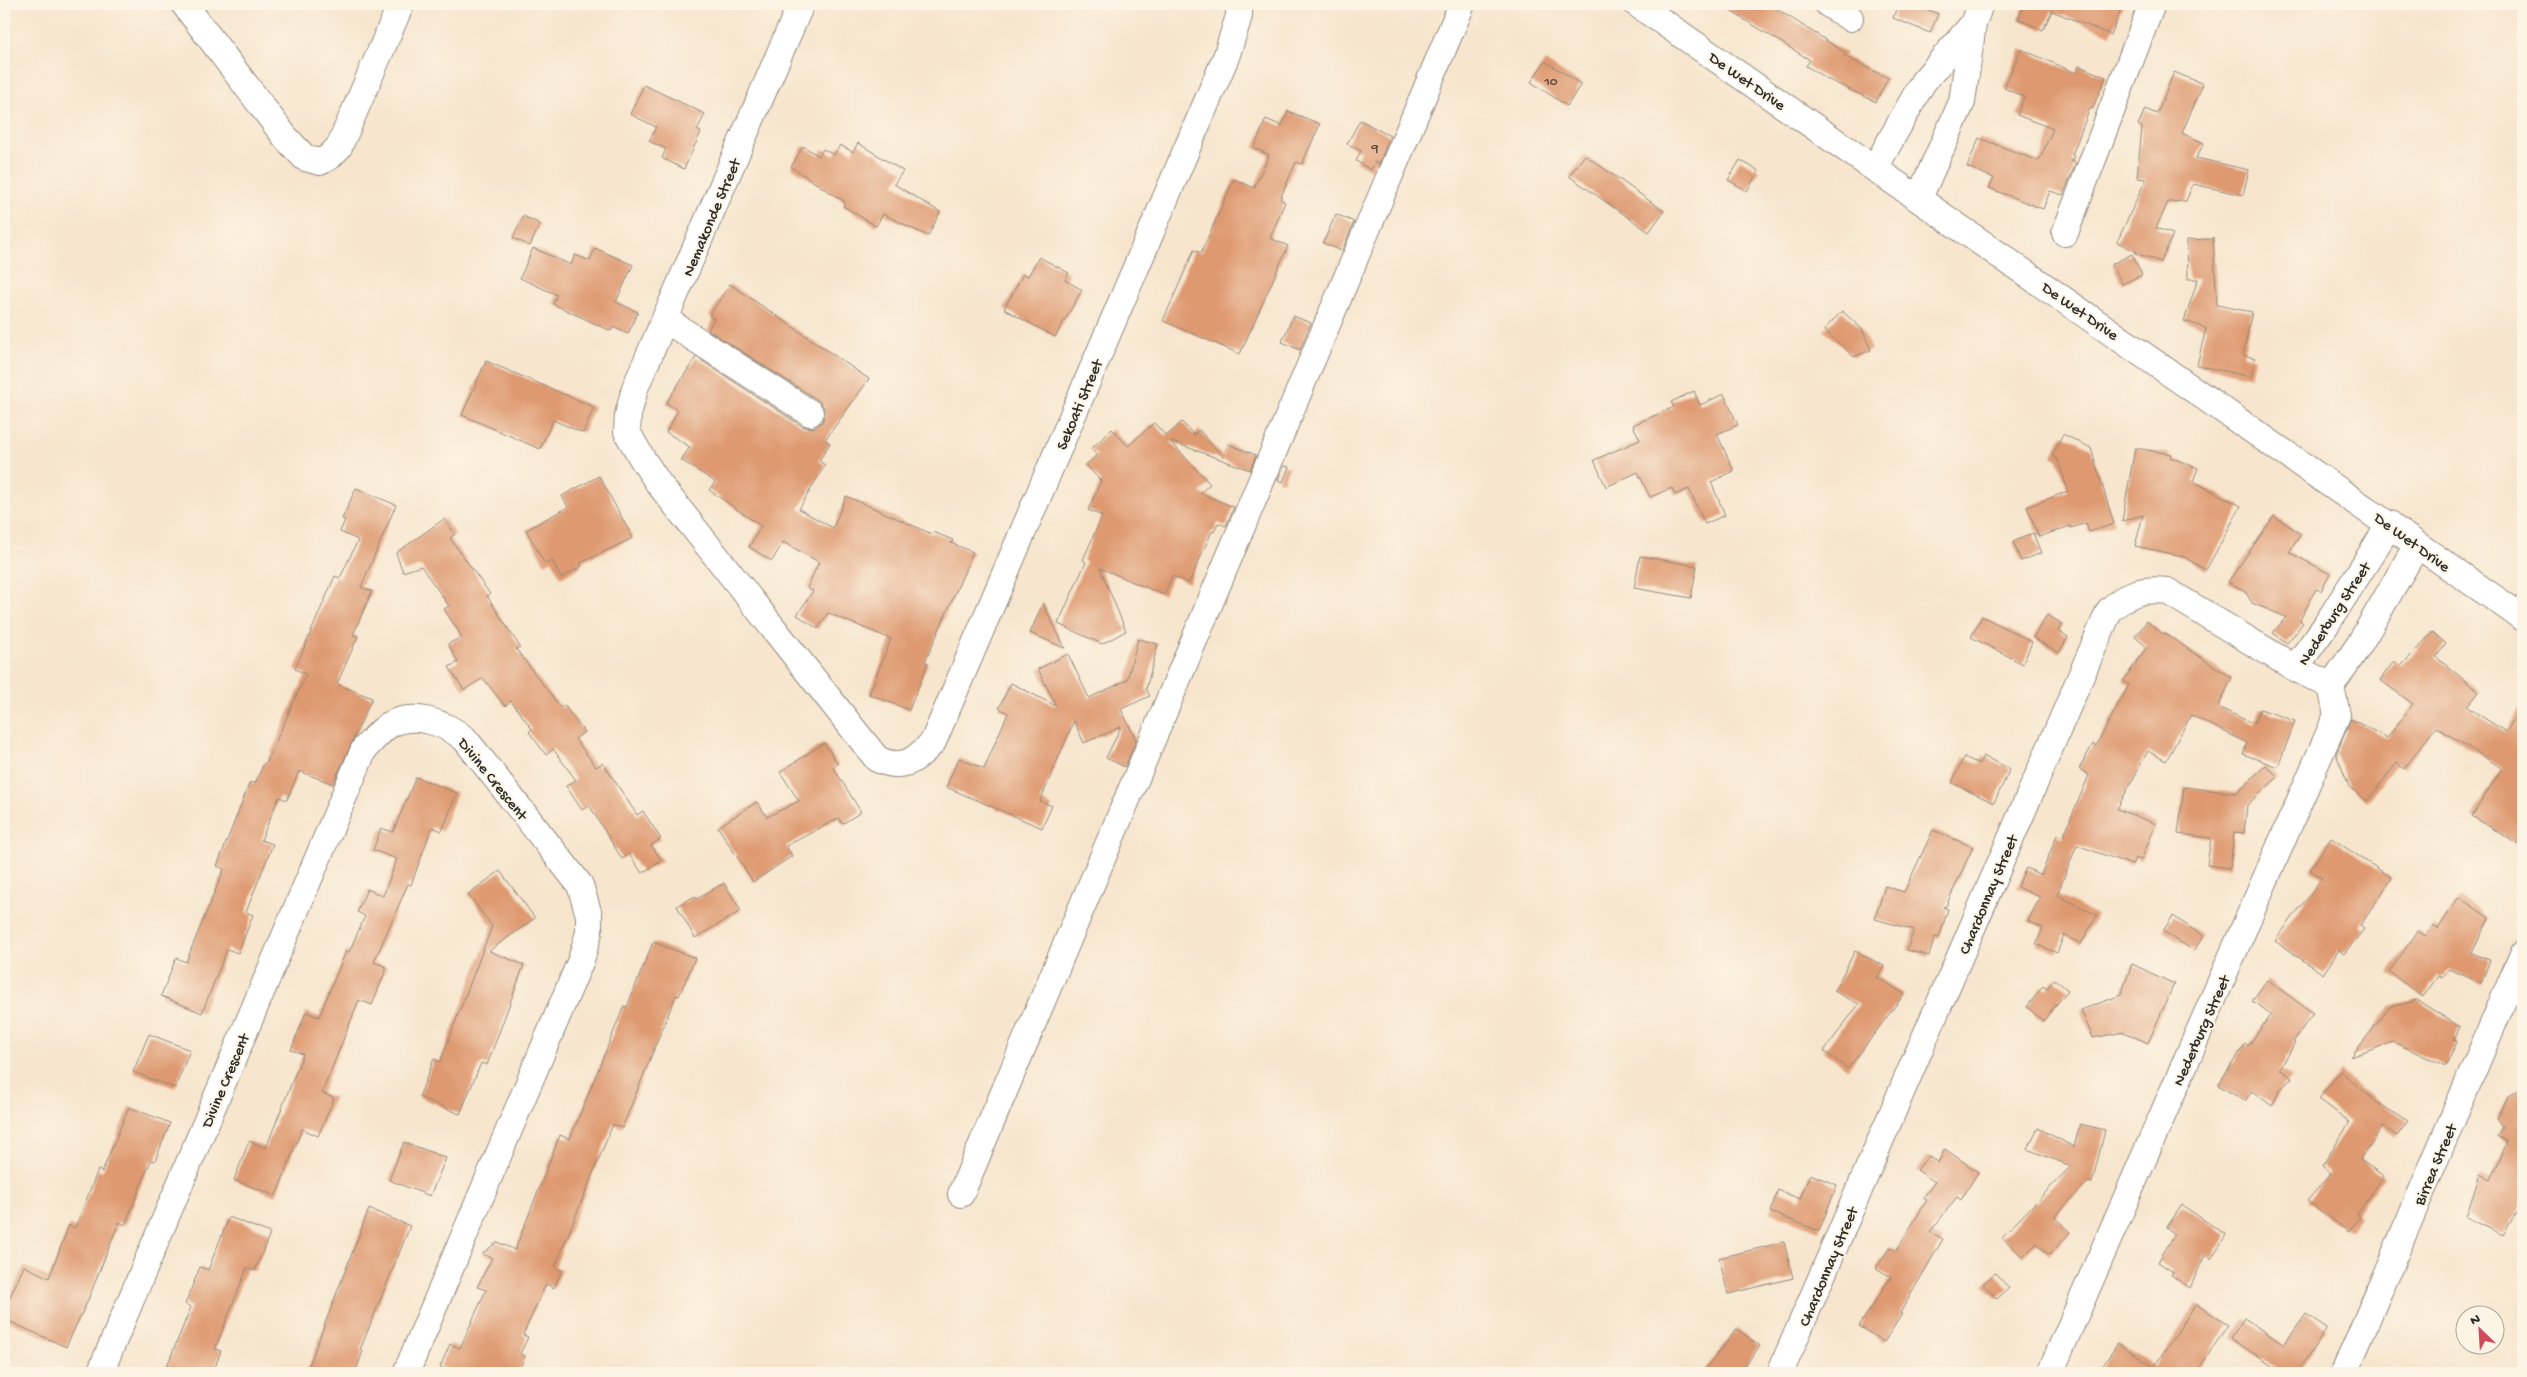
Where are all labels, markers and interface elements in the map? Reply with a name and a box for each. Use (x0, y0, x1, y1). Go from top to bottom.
street label: De Wet Drive (1703, 49, 1789, 117)
house number: 10 (1543, 74, 1558, 91)
house number: 9 (1370, 141, 1379, 158)
street label: Nemakonde Street (680, 155, 747, 280)
street label: De Wet Drive (2036, 279, 2122, 347)
street label: Sekoati Street (1054, 356, 1109, 453)
street label: De Wet Drive (2368, 509, 2453, 578)
street label: Nederburg Street (2296, 559, 2377, 670)
street label: Divine Crescent (452, 734, 531, 826)
street label: Chardonnay Street (1956, 831, 2025, 958)
street label: Nederburg Street (2170, 972, 2237, 1090)
street label: Divine Crescent (198, 1030, 256, 1132)
street label: Birrea Street (2411, 1120, 2463, 1210)
street label: Chardonnay Street (1796, 1203, 1865, 1330)
north arrow (2454, 1304, 2504, 1354)
text: N (2468, 1311, 2483, 1330)

